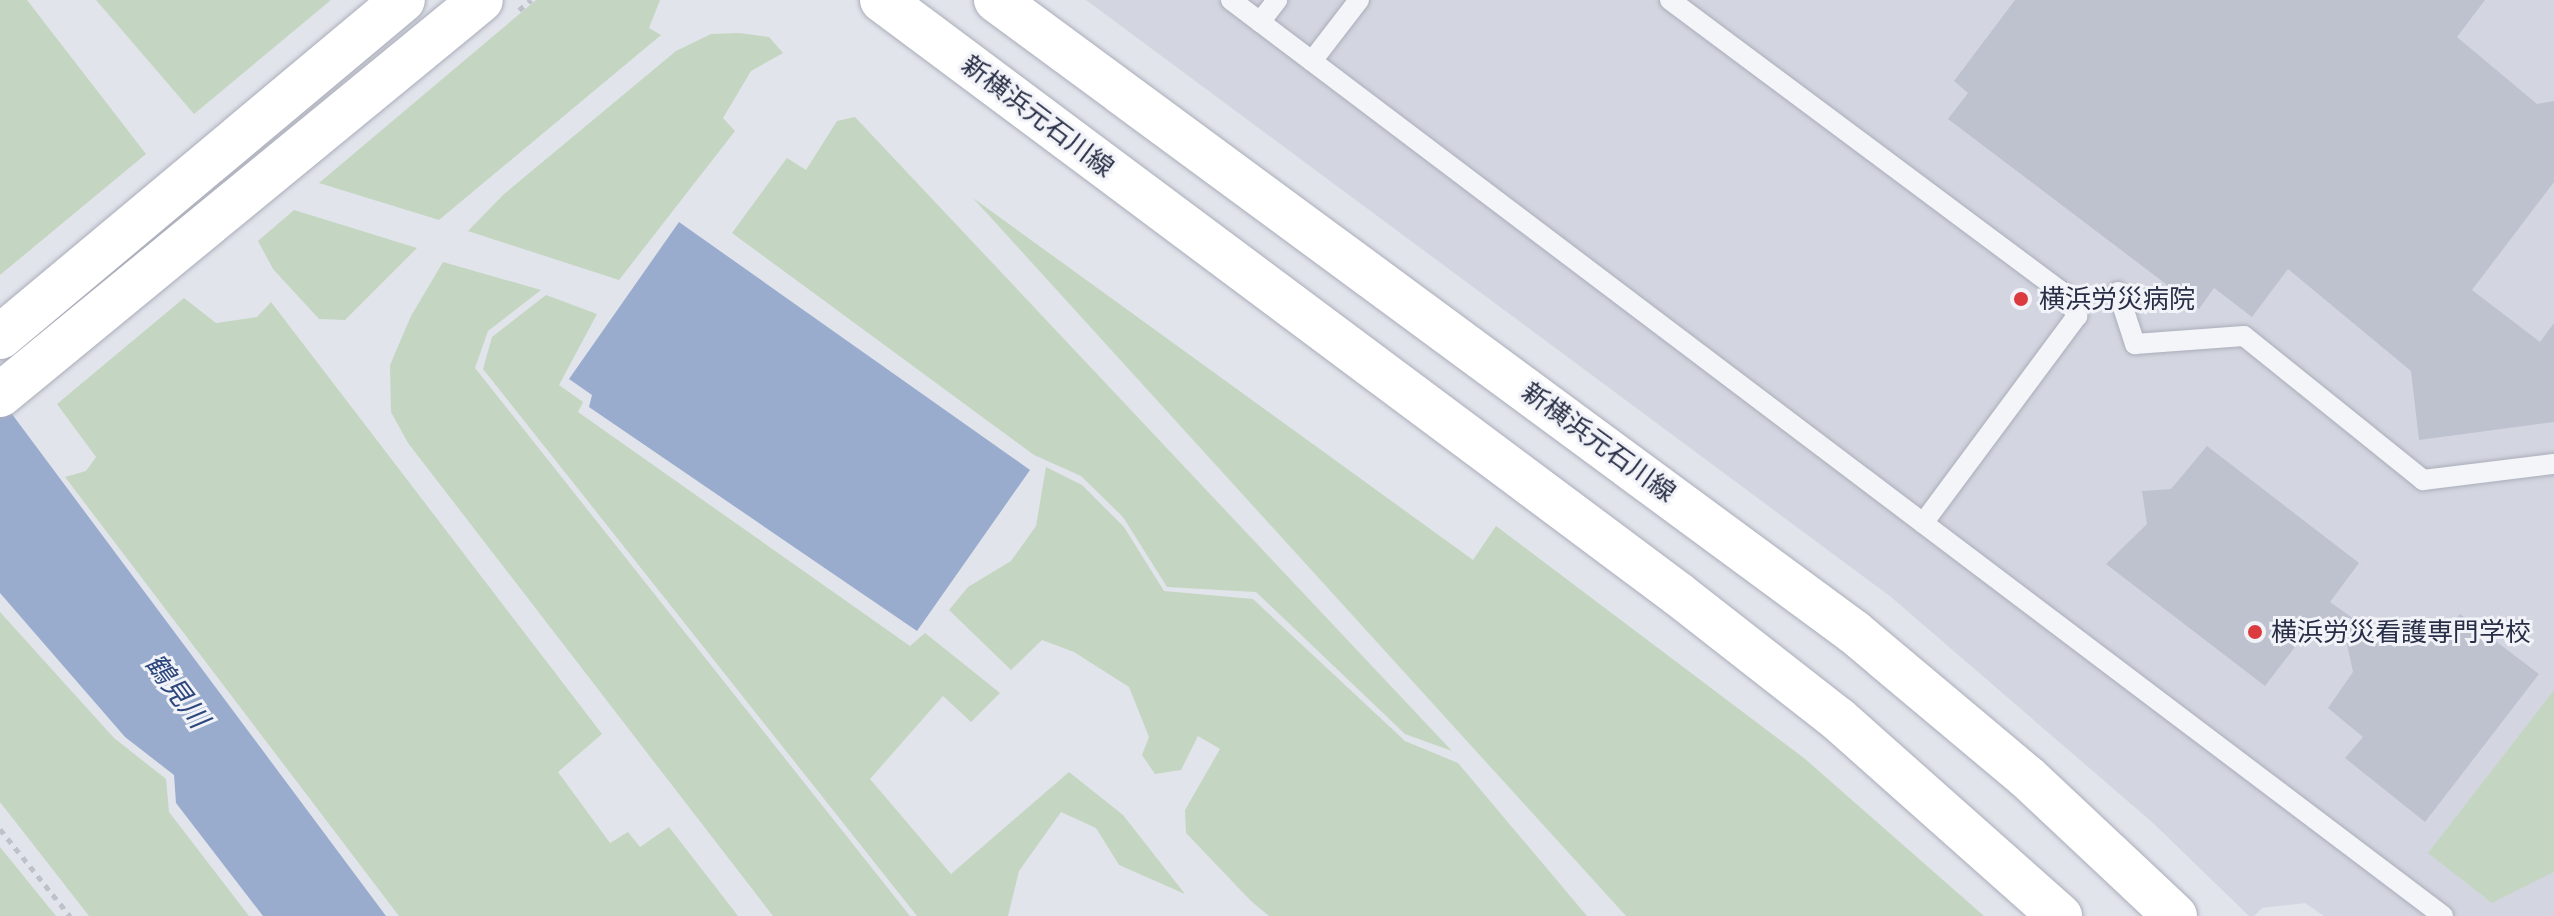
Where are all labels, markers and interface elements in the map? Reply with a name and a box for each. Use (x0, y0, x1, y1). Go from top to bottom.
street label: 新横浜元石川線 (956, 49, 1120, 183)
place label: 横浜労災病院 (2039, 283, 2195, 315)
marker: 横浜労災病院 (2010, 288, 2032, 310)
street label: 新横浜元石川線 (1516, 376, 1682, 508)
place label: 横浜労災看護専門学校 (2271, 616, 2531, 648)
marker: 横浜労災看護専門学校 (2246, 623, 2264, 641)
water label: 鶴見川 (139, 646, 217, 734)

